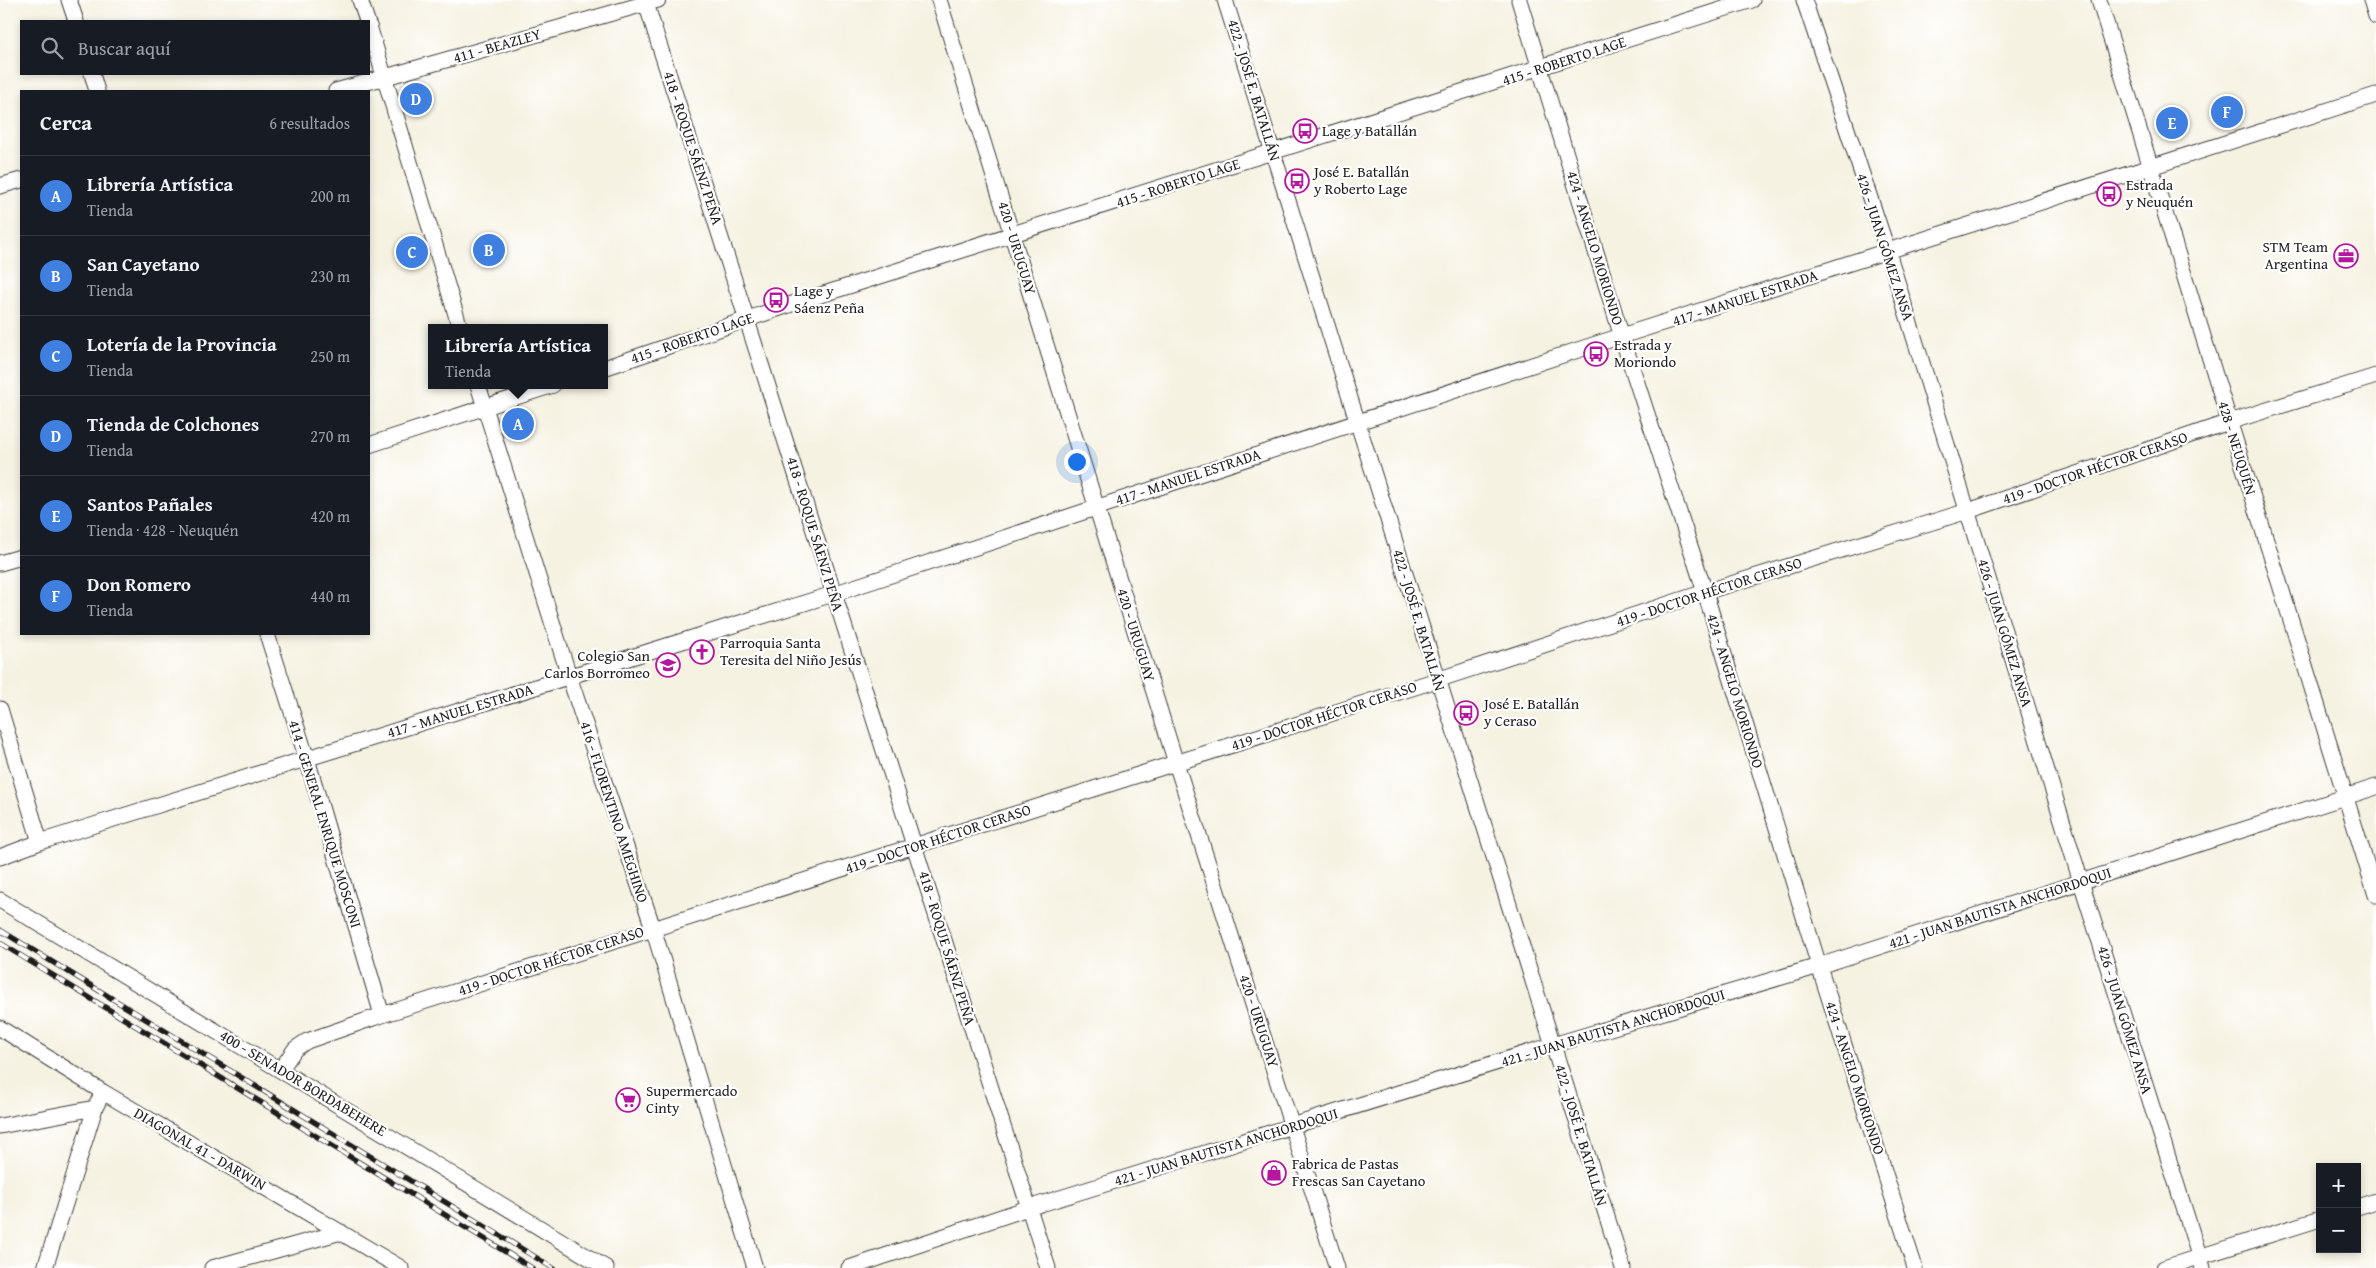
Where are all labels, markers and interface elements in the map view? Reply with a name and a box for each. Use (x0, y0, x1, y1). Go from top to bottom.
street label: 422 - JOSÉ E. BATALLÁN (1223, 16, 1286, 163)
search box (20, 20, 370, 75)
street label: 411 - BEAZLEY (450, 23, 543, 68)
street label: 415 - ROBERTO LAGE (1499, 30, 1629, 90)
icon: search (38, 34, 66, 62)
text: Buscar aquí (78, 34, 171, 62)
street label: 418 - ROQUE SÁENZ PEÑA (659, 68, 728, 228)
pin: D (400, 80, 432, 118)
pin: F (2211, 93, 2243, 131)
pin: E (2156, 104, 2188, 142)
text: Cerca (40, 107, 92, 138)
text: 6 resultados (269, 111, 350, 135)
bus stop icon: Lage y Batallán (1292, 118, 1318, 144)
place label: Lage y Batallán (1322, 120, 1417, 141)
street label: 415 - ROBERTO LAGE (1113, 152, 1243, 212)
place label: José E. Batallán y Roberto Lage (1312, 161, 1410, 199)
bus stop icon: José E. Batallán y Roberto Lage (1284, 168, 1310, 194)
street label: 424 - ANGELO MORIONDO (1562, 168, 1629, 328)
text: Librería Artística (87, 170, 233, 198)
street label: 426 - JUAN GÓMEZ ANSA (1852, 170, 1919, 323)
place label: Estrada y Neuquén (2125, 174, 2194, 212)
bus stop icon: Estrada y Neuquén (2096, 181, 2122, 207)
text: A (51, 184, 61, 208)
text: 200 m (310, 184, 350, 208)
text: Tienda (87, 198, 133, 222)
street label: 420 - URUGUAY (993, 199, 1042, 297)
pin: B (473, 231, 505, 269)
pin: C (396, 233, 428, 271)
place label: STM Team Argentina (2262, 236, 2329, 274)
office icon: STM Team Argentina (2333, 243, 2359, 269)
text: San Cayetano (87, 250, 200, 278)
text: B (51, 264, 61, 288)
text: 230 m (310, 264, 350, 288)
street label: 417 - MANUEL ESTRADA (1670, 264, 1820, 331)
text: Tienda (87, 278, 133, 302)
place label: Lage y Sáenz Peña (794, 280, 864, 318)
bus stop icon: Lage y Sáenz Peña (763, 287, 789, 313)
street label: 415 - ROBERTO LAGE (627, 306, 757, 368)
popup (428, 324, 608, 389)
text: Lotería de la Provincia (87, 330, 277, 358)
text: Librería Artística (445, 331, 591, 359)
place label: Estrada y Moriondo (1614, 334, 1676, 372)
bus stop icon: Estrada y Moriondo (1583, 341, 1609, 367)
text: C (51, 344, 61, 368)
text: 250 m (310, 344, 350, 368)
text: Tienda (87, 358, 133, 382)
text: Tienda (445, 359, 491, 383)
street label: 428 - NEUQUÉN (2213, 398, 2262, 498)
pin: A (502, 405, 534, 443)
text: Tienda de Colchones (87, 410, 259, 438)
text: D (51, 424, 61, 448)
text: 270 m (310, 424, 350, 448)
street label: 419 - DOCTOR HÉCTOR CERASO (2000, 426, 2190, 509)
text: Tienda (87, 438, 133, 462)
street label: 417 - MANUEL ESTRADA (1113, 443, 1263, 510)
your location (1064, 449, 1090, 475)
street label: 418 - ROQUE SÁENZ PEÑA (782, 454, 849, 614)
text: Santos Pañales (87, 490, 213, 518)
text: E (52, 504, 60, 528)
text: 420 m (310, 504, 350, 528)
text: Tienda · 428 - Neuquén (87, 518, 239, 542)
street label: 422 - JOSÉ E. BATALLÁN (1388, 546, 1451, 693)
street label: 419 - DOCTOR HÉCTOR CERASO (1613, 552, 1804, 632)
street label: 426 - JUAN GÓMEZ ANSA (1973, 556, 2038, 710)
text: Don Romero (87, 570, 191, 598)
text: F (52, 584, 60, 608)
text: 440 m (310, 584, 350, 608)
street label: 420 - URUGUAY (1112, 586, 1161, 684)
text: Tienda (87, 598, 133, 622)
street label: 424 - ANGELO MORIONDO (1702, 611, 1769, 771)
place label: Parroquia Santa Teresita del Niño Jesús (720, 632, 861, 670)
church icon: Parroquia Santa Teresita del Niño Jesús (689, 639, 715, 665)
place label: Colegio San Carlos Borromeo (545, 645, 651, 683)
school or university icon: Colegio San Carlos Borromeo (655, 652, 681, 678)
street label: 419 - DOCTOR HÉCTOR CERASO (1228, 676, 1419, 756)
street label: 417 - MANUEL ESTRADA (384, 678, 535, 743)
place label: José E. Batallán y Ceraso (1482, 693, 1580, 731)
bus stop icon: José E. Batallán y Ceraso (1453, 700, 1479, 726)
street label: 414 - GENERAL ENRIQUE MOSCONI (284, 717, 367, 930)
street label: 416 - FLORENTINO AMEGHINO (575, 718, 654, 905)
street label: 419 - DOCTOR HÉCTOR CERASO (842, 799, 1033, 879)
street label: 421 - JUAN BAUTISTA ANCHORDOQUI (1886, 861, 2114, 954)
street label: 418 - ROQUE SÁENZ PEÑA (914, 868, 981, 1028)
street label: 419 - DOCTOR HÉCTOR CERASO (455, 921, 646, 1001)
street label: 426 - JUAN GÓMEZ ANSA (2093, 943, 2158, 1097)
street label: 420 - URUGUAY (1235, 972, 1284, 1070)
street label: 421 - JUAN BAUTISTA ANCHORDOQUI (1498, 983, 1727, 1072)
street label: 424 - ANGELO MORIONDO (1821, 998, 1890, 1157)
street label: 400 - SENADOR BORDABEHERE (216, 1024, 391, 1141)
street label: 422 - JOSÉ E. BATALLÁN (1550, 1061, 1613, 1208)
place label: Supermercado Cinty (646, 1080, 738, 1118)
supermarket icon: Supermercado Cinty (615, 1087, 641, 1113)
street label: DIAGONAL 41 - DARWIN (130, 1102, 270, 1195)
street label: 421 - JUAN BAUTISTA ANCHORDOQUI (1111, 1102, 1340, 1191)
place label: Fabrica de Pastas Frescas San Cayetano (1292, 1153, 1426, 1191)
shop icon: Fabrica de Pastas Frescas San Cayetano (1261, 1160, 1287, 1186)
map controls (2316, 1163, 2361, 1253)
button: + (2316, 1163, 2361, 1208)
button: − (2316, 1208, 2361, 1253)

